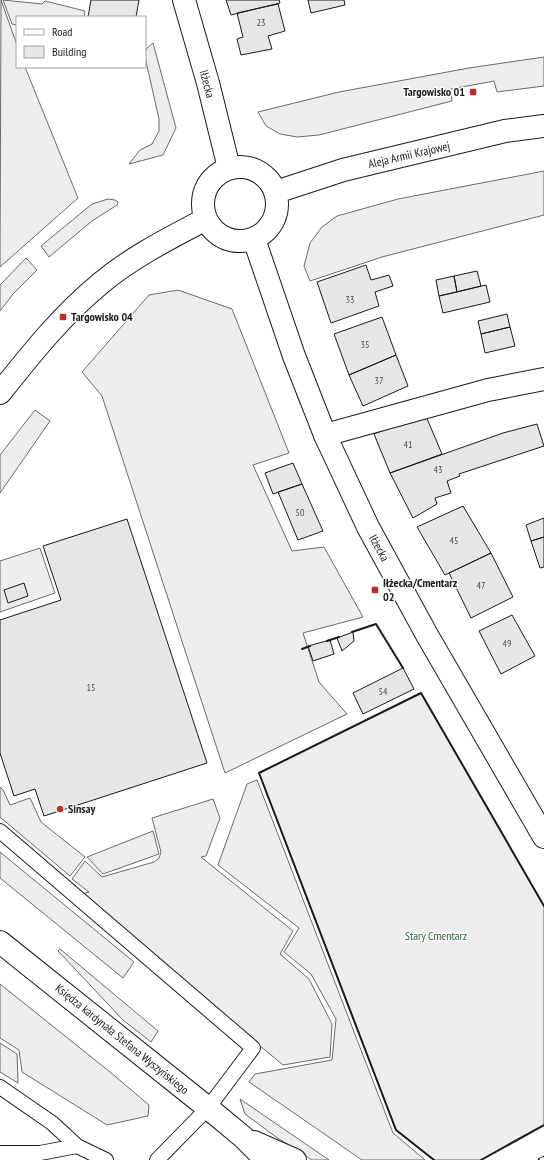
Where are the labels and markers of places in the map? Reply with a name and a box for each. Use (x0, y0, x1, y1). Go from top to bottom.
place label: Targowisko 01 (403, 84, 465, 99)
marker: Targowisko 01 (468, 87, 478, 97)
place label: Targowisko 04 (71, 309, 133, 324)
marker: Targowisko 04 (58, 312, 68, 322)
place label: Iłżecka/Cmentarz 02 (383, 575, 458, 604)
marker: Iłżecka/Cmentarz 02 (370, 585, 380, 595)
place label: Sinsay (68, 801, 96, 816)
marker: Sinsay (55, 804, 65, 814)

